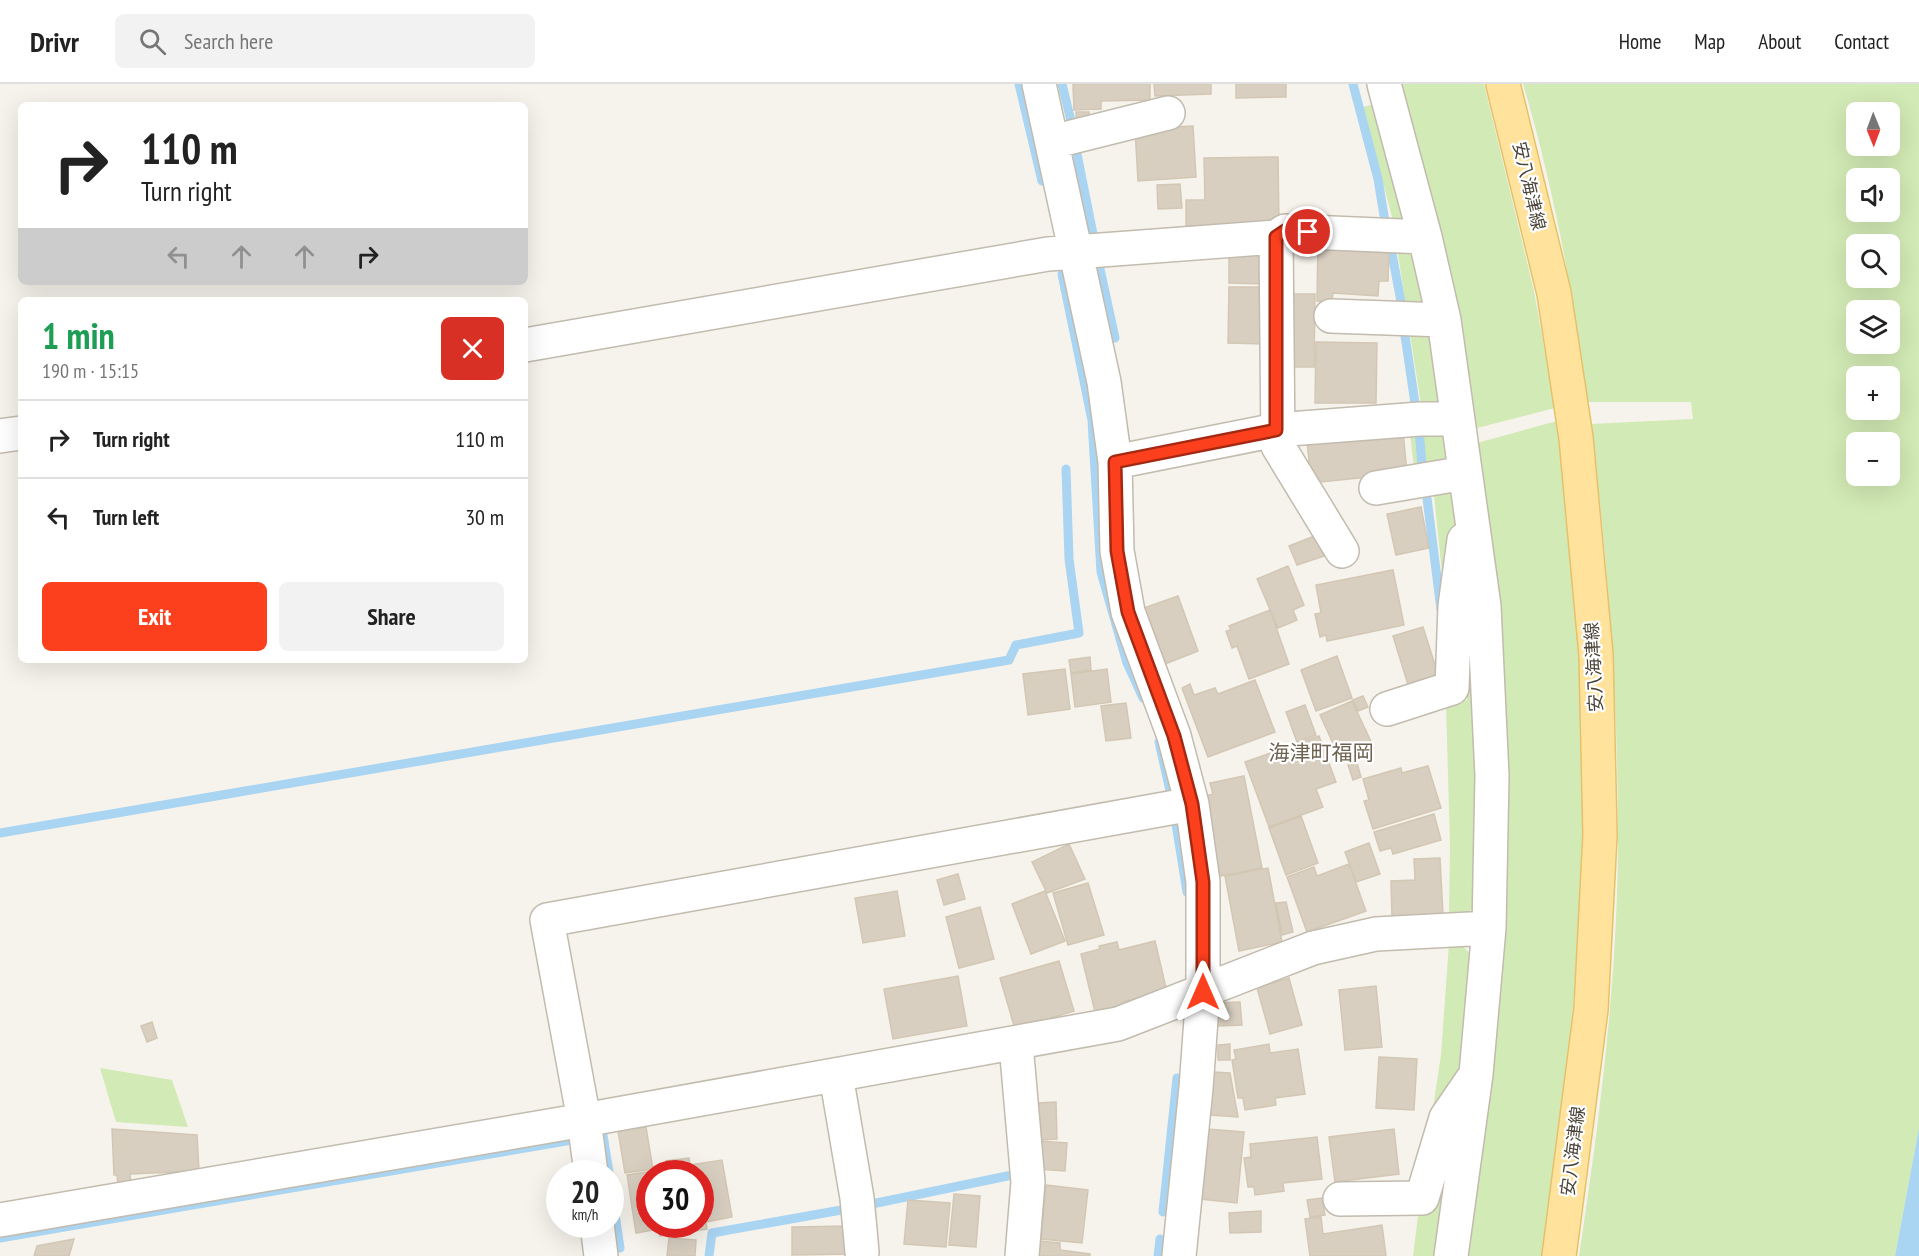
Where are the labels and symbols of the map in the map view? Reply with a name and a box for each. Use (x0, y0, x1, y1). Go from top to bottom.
north arrow (1846, 102, 1900, 156)
street label: 安八海津線 (1508, 139, 1551, 232)
pin (1282, 206, 1333, 257)
street label: 安八海津線 (1580, 621, 1607, 713)
district label: 海津町福岡 (1269, 739, 1374, 766)
position arrow (1171, 960, 1235, 1024)
street label: 安八海津線 (1556, 1105, 1589, 1197)
speed limit sign: 30 (636, 1160, 714, 1238)

